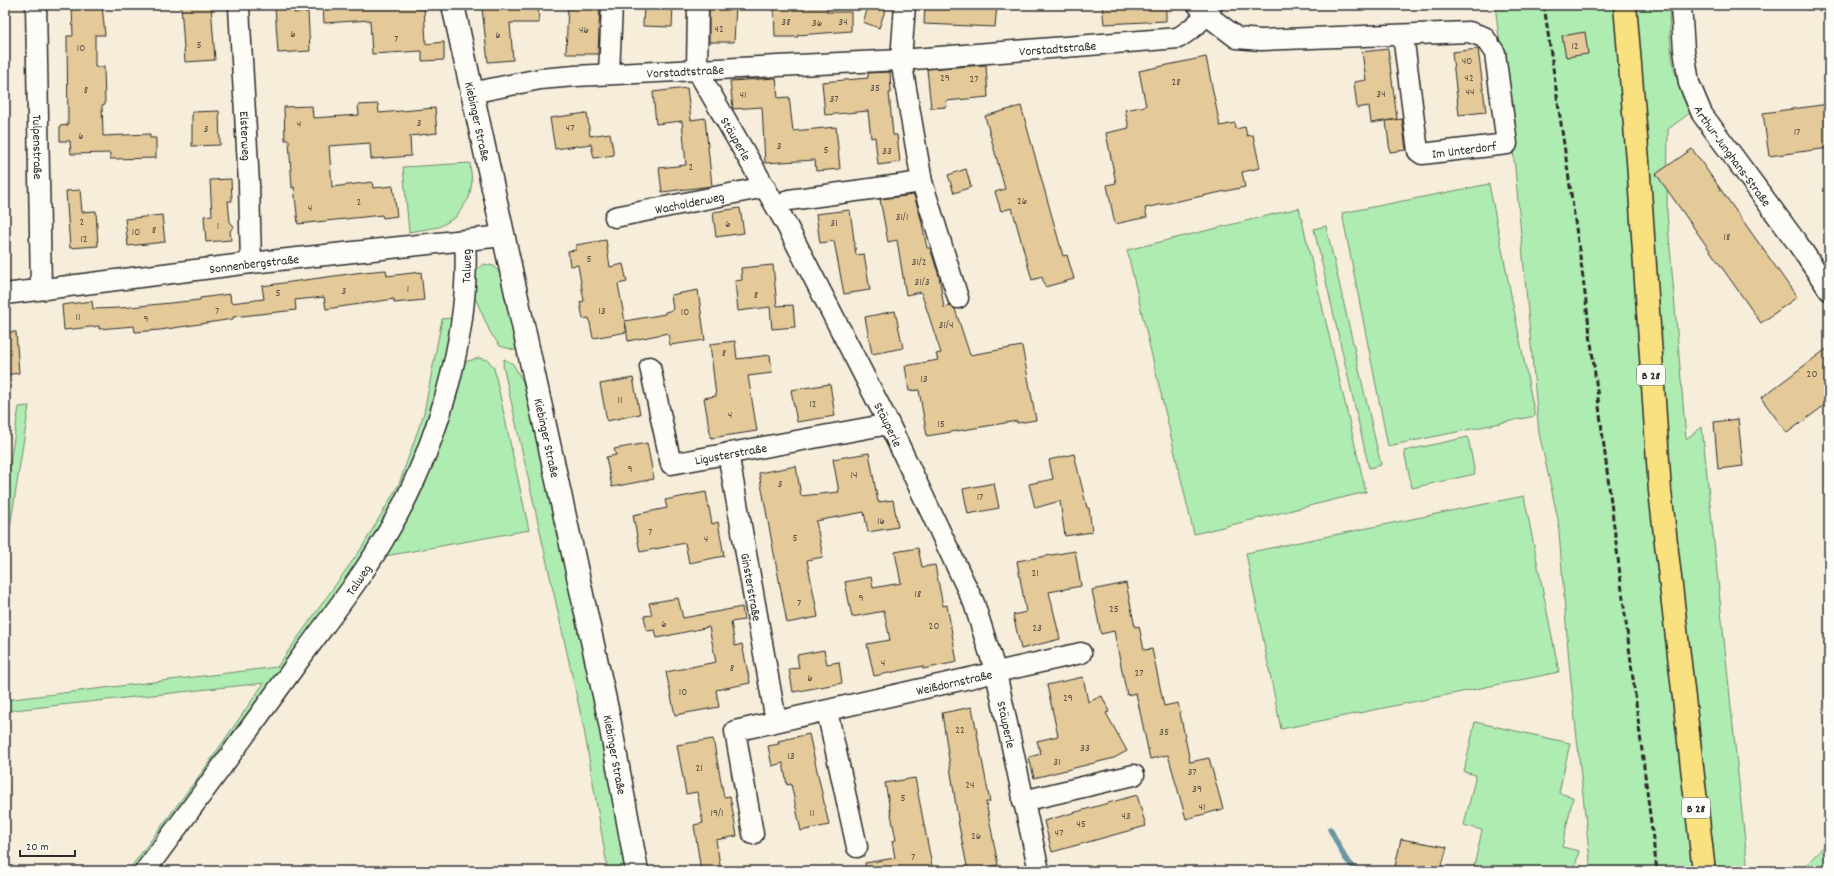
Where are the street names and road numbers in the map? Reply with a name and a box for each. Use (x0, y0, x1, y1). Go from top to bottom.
street label: Vorstadtstraße (1018, 38, 1097, 63)
street label: Vorstadtstraße (646, 62, 725, 84)
street label: Kiebinger Straße (458, 80, 494, 164)
street label: Arthur-Junghans-Straße (1688, 103, 1775, 212)
street label: Elsterweg (233, 111, 255, 162)
street label: Tulpenstraße (26, 114, 46, 180)
street label: Stäuperle (714, 114, 755, 165)
street label: Im Unterdorf (1431, 138, 1498, 165)
street label: Wacholderweg (654, 188, 727, 221)
street label: Talweg (458, 248, 478, 284)
street label: Sonnenbergstraße (208, 251, 301, 280)
road number: B 28 (1637, 365, 1665, 385)
street label: Kiebinger Straße (527, 397, 563, 480)
street label: Stäuperle (867, 400, 906, 451)
street label: Ligusterstraße (694, 440, 769, 471)
street label: Ginsterstraße (734, 552, 765, 623)
street label: Talweg (342, 561, 378, 600)
street label: Weißdornstraße (915, 666, 995, 702)
street label: Stäuperle (990, 699, 1019, 751)
street label: Kiebinger Straße (597, 713, 630, 797)
road number: B 28 (1682, 798, 1710, 818)

